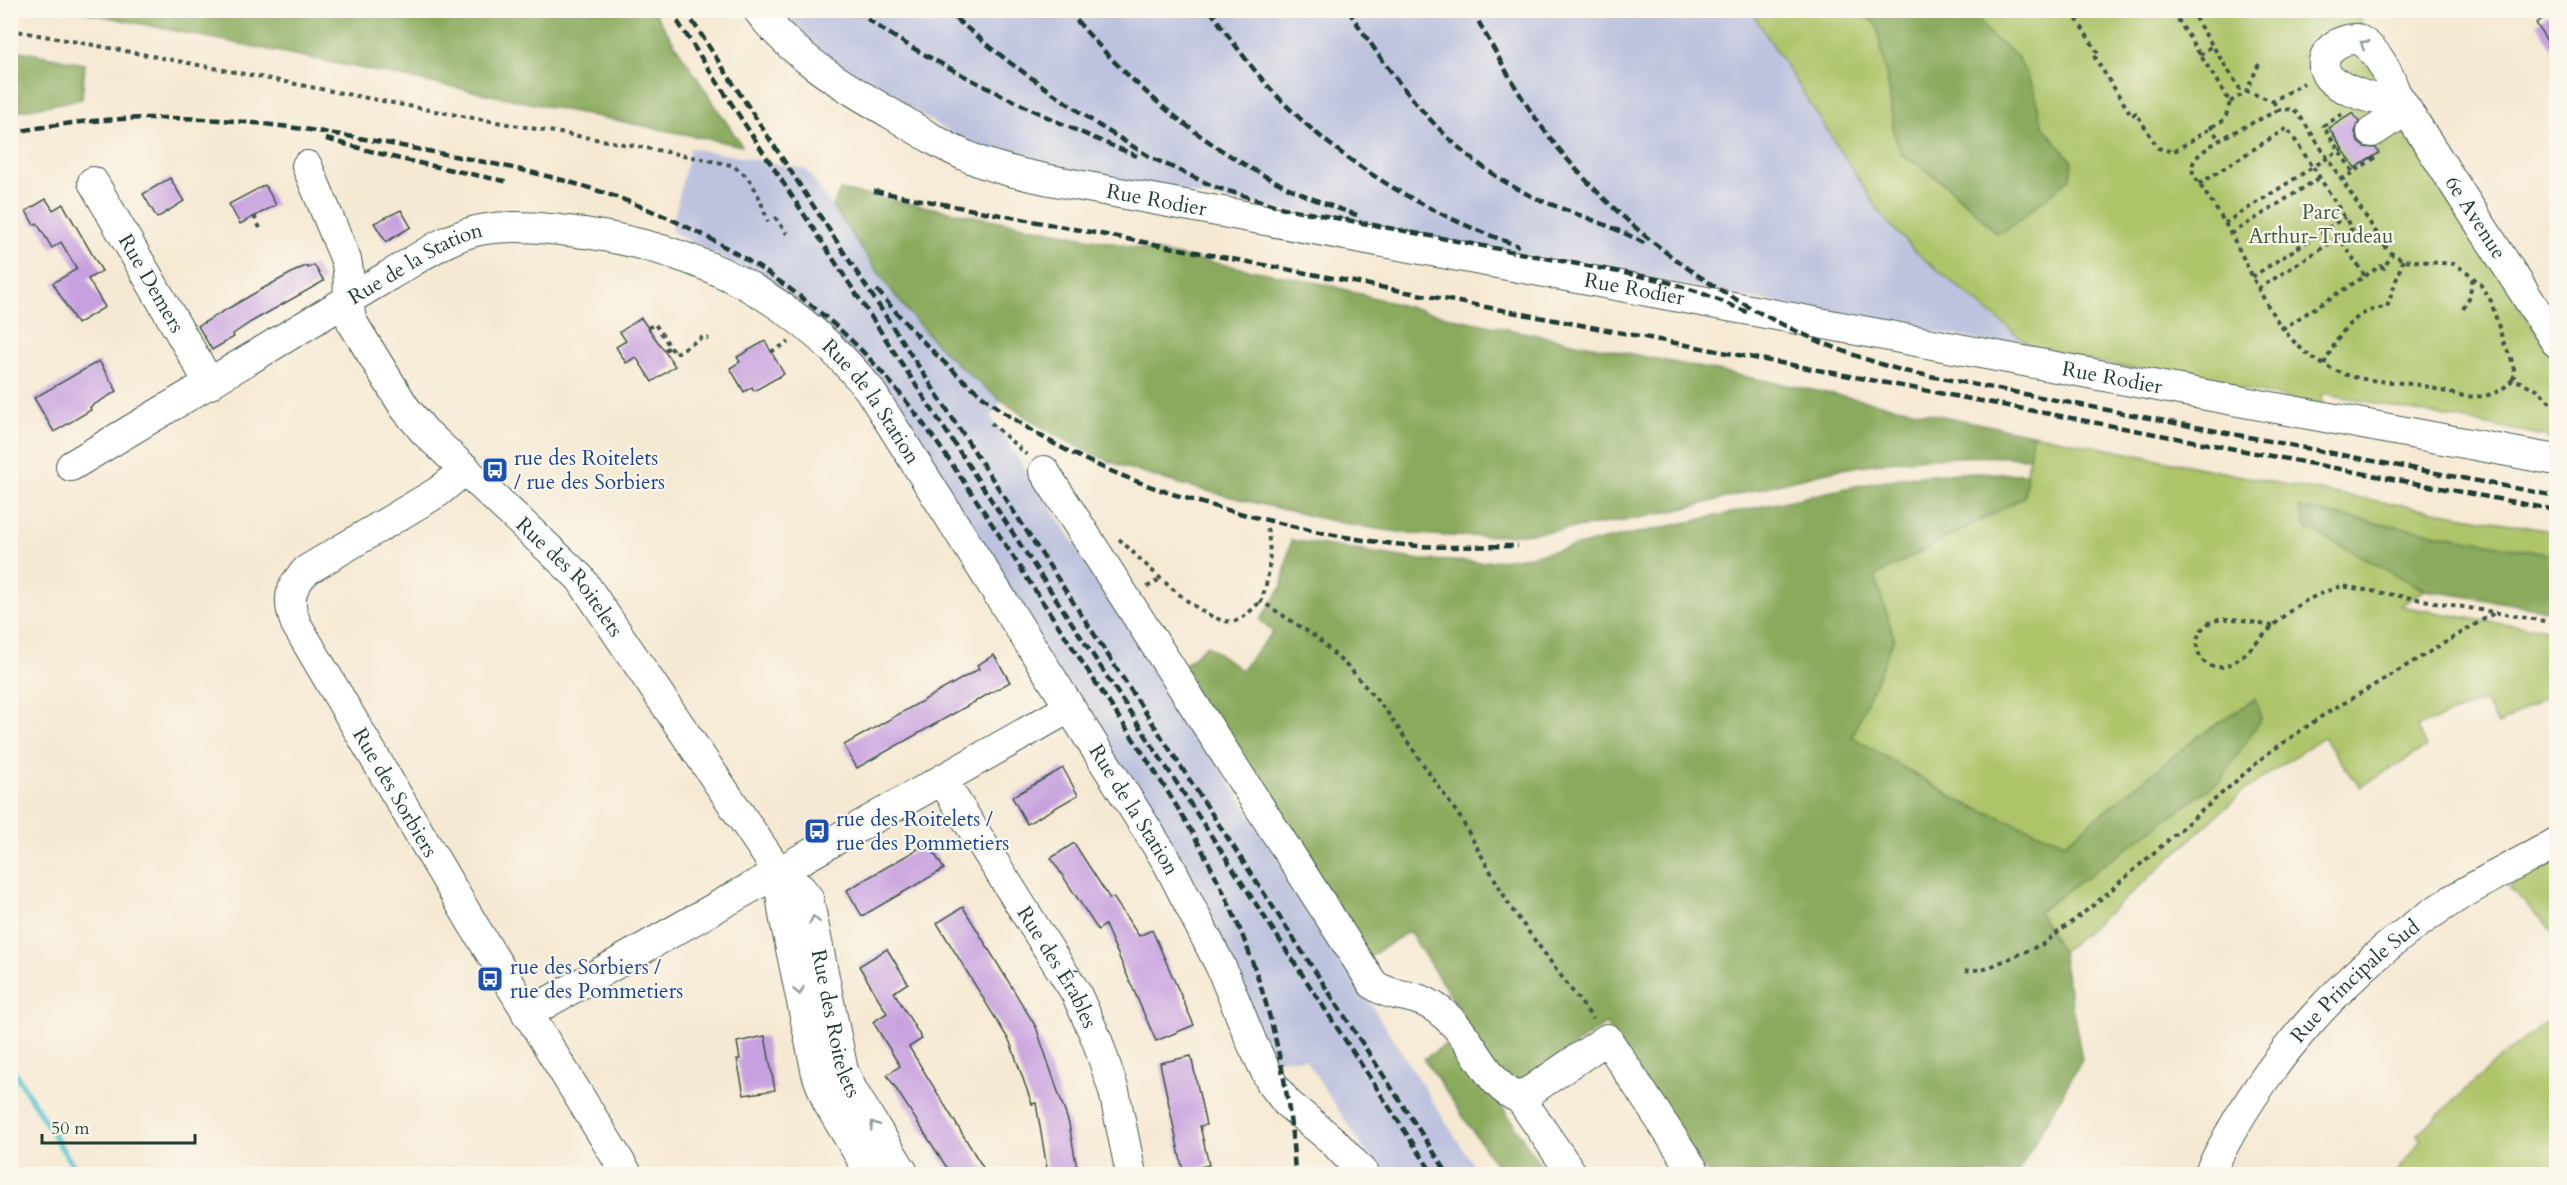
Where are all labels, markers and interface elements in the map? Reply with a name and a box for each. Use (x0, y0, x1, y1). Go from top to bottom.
one-way arrow (2359, 41, 2370, 52)
street label: 6e Avenue (2438, 170, 2514, 265)
street label: Rue Rodier (1104, 176, 1210, 223)
park label: Parc Arthur-Trudeau (2248, 198, 2394, 251)
street label: Rue de la Station (342, 215, 485, 311)
street label: Rue Demers (112, 228, 192, 338)
street label: Rue Rodier (1582, 265, 1687, 312)
street label: Rue de la Station (816, 332, 927, 470)
street label: Rue Rodier (2060, 354, 2165, 401)
place label: rue des Roitelets / rue des Sorbiers (514, 444, 665, 497)
bus stop icon: rue des Roitelets / rue des Sorbiers (480, 455, 510, 485)
street label: Rue des Roitelets (510, 510, 630, 643)
street label: Rue des Sorbiers (346, 722, 445, 863)
street label: Rue de la Station (1082, 739, 1186, 880)
place label: rue des Roitelets / rue des Pommetiers (836, 805, 1009, 858)
bus stop icon: rue des Roitelets / rue des Pommetiers (802, 816, 832, 846)
street label: Rue des Érables (1010, 900, 1104, 1033)
street label: Rue Principale Sud (2283, 912, 2425, 1049)
one-way arrow (808, 915, 821, 925)
street label: Rue des Roitelets (804, 947, 867, 1103)
place label: rue des Sorbiers / rue des Pommetiers (510, 953, 683, 1006)
bus stop icon: rue des Sorbiers / rue des Pommetiers (475, 964, 505, 994)
one-way arrow (792, 985, 805, 995)
scale bar (42, 1107, 195, 1145)
text: 50 m (51, 1116, 90, 1141)
one-way arrow (869, 1121, 881, 1131)

